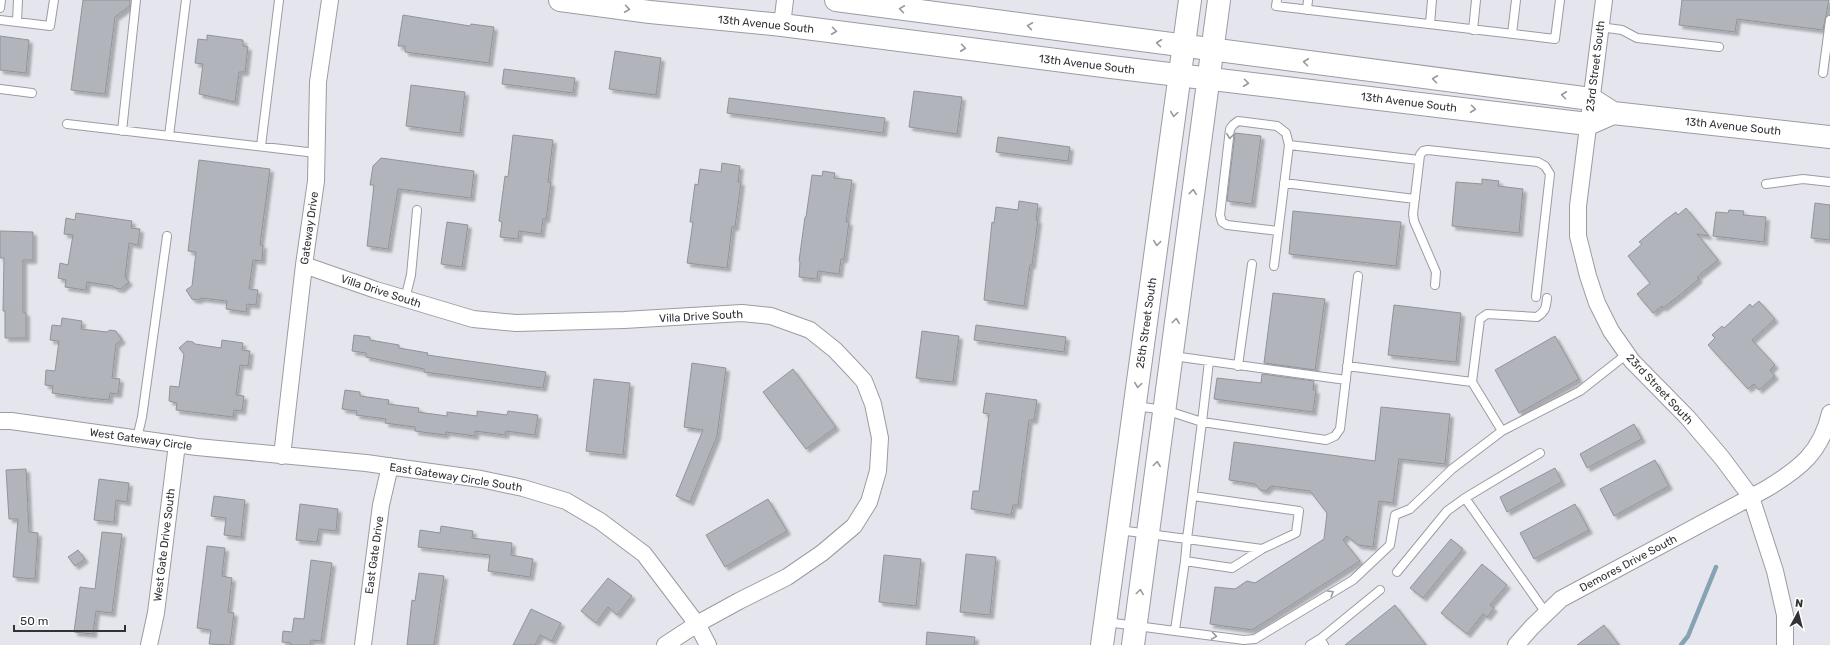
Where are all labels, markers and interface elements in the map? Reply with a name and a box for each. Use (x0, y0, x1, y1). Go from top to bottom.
one-way arrow (624, 4, 630, 13)
one-way arrow (899, 5, 905, 14)
street label: 13th Avenue South (717, 13, 815, 36)
street label: 23rd Street South (1583, 20, 1608, 112)
one-way arrow (1027, 22, 1034, 31)
one-way arrow (831, 26, 837, 35)
one-way arrow (1156, 38, 1162, 47)
one-way arrow (960, 43, 966, 52)
street label: 13th Avenue South (1038, 52, 1136, 77)
one-way arrow (1303, 58, 1309, 67)
one-way arrow (1432, 75, 1438, 84)
one-way arrow (1243, 78, 1249, 87)
street label: 13th Avenue South (1360, 90, 1458, 115)
one-way arrow (1561, 91, 1567, 100)
one-way arrow (1469, 105, 1476, 114)
one-way arrow (1170, 111, 1179, 117)
street label: 13th Avenue South (1684, 115, 1782, 138)
one-way arrow (1225, 133, 1234, 139)
one-way arrow (1188, 189, 1197, 195)
street label: Gateway Drive (298, 191, 321, 265)
one-way arrow (1153, 239, 1162, 246)
street label: Villa Drive South (339, 272, 423, 311)
street label: 25th Street South (1134, 277, 1159, 370)
street label: Villa Drive South (659, 308, 743, 325)
one-way arrow (1172, 318, 1181, 324)
street label: 23rd Street South (1624, 351, 1696, 427)
one-way arrow (1134, 382, 1143, 388)
street label: West Gateway Circle (89, 426, 193, 453)
street label: East Gateway Circle South (388, 461, 523, 494)
one-way arrow (1152, 461, 1161, 467)
street label: West Gate Drive South (151, 488, 178, 602)
street label: East Gate Drive (363, 515, 386, 595)
street label: Demores Drive South (1577, 532, 1679, 595)
one-way arrow (1135, 589, 1144, 596)
one-way arrow (1327, 591, 1334, 598)
north arrow (1778, 593, 1818, 633)
text: N (1794, 597, 1804, 611)
scale bar (14, 607, 125, 633)
text: 50 m (20, 614, 48, 628)
one-way arrow (1211, 631, 1217, 640)

